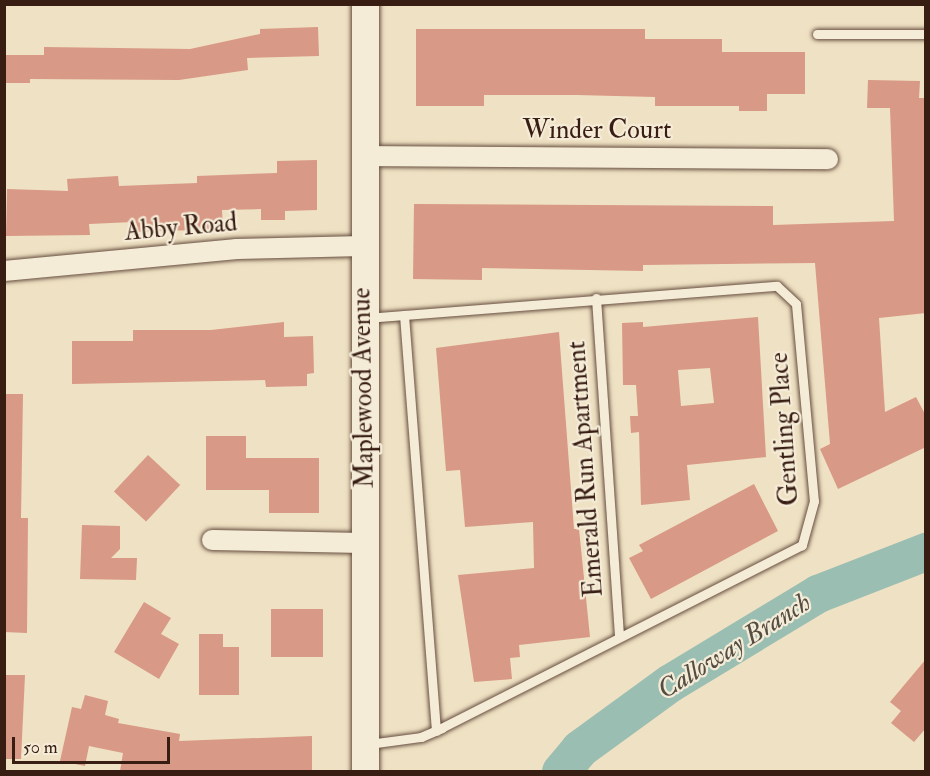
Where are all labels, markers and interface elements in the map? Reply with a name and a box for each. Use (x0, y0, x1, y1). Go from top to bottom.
street label: Winder Court (523, 115, 671, 147)
street label: Abby Road (123, 208, 239, 248)
street label: Maplewood Avenue (347, 287, 381, 489)
street label: Emerald Run Apartment (561, 340, 611, 598)
street label: Gentling Place (764, 351, 806, 507)
water label: Calloway Branch (651, 586, 817, 706)
scale bar (15, 725, 172, 763)
text: 50 m (23, 736, 58, 759)

